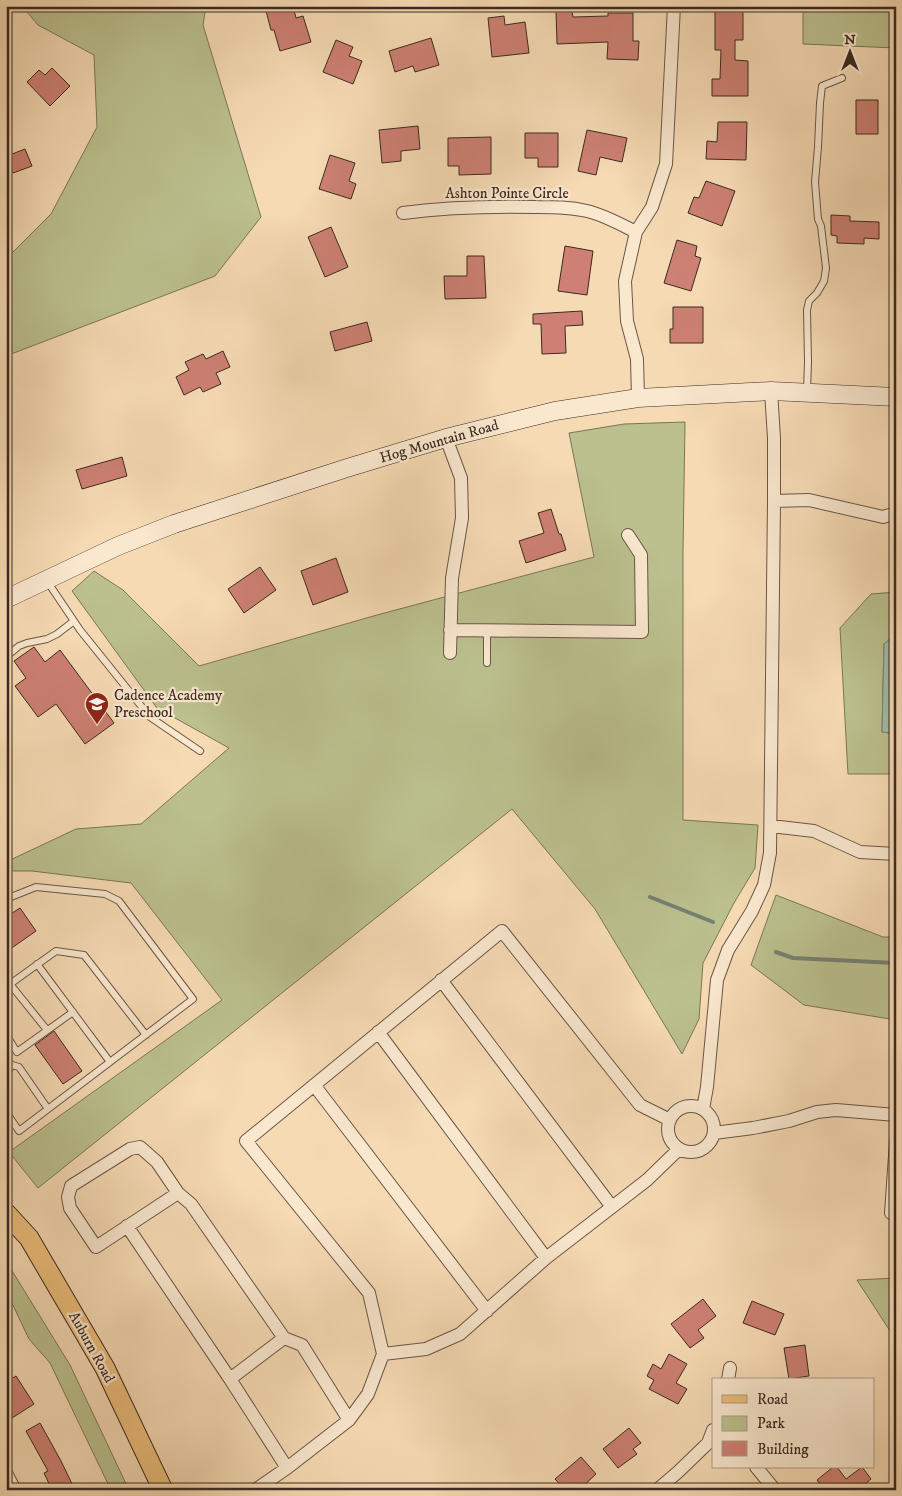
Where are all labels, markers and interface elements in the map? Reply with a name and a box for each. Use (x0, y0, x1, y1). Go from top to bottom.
north arrow (824, 28, 874, 78)
text: N (844, 31, 856, 49)
street label: Ashton Pointe Circle (445, 184, 569, 203)
street label: Hog Mountain Road (377, 415, 501, 468)
place label: Cadence Academy Preschool (114, 686, 223, 722)
school or university icon: Cadence Academy Preschool (84, 691, 110, 725)
street label: Auburn Road (64, 1308, 119, 1387)
legend (712, 1378, 874, 1468)
text: Road (757, 1390, 789, 1409)
text: Park (757, 1414, 786, 1433)
text: Building (757, 1440, 809, 1459)

